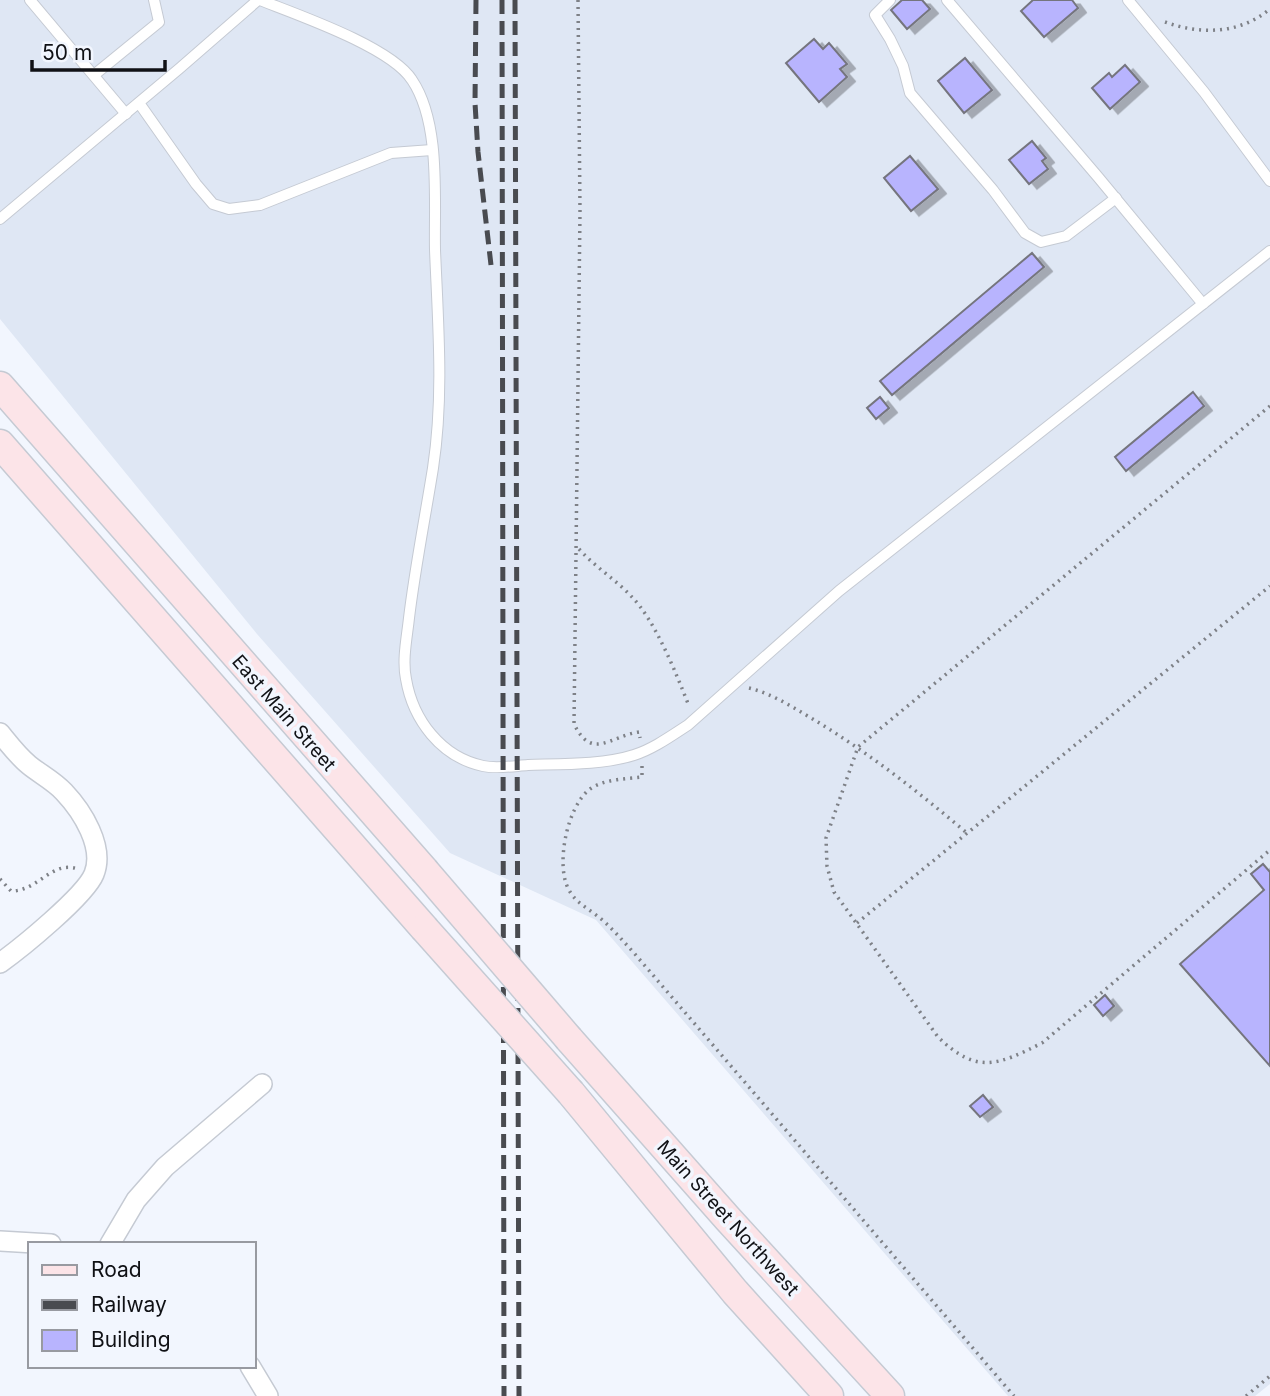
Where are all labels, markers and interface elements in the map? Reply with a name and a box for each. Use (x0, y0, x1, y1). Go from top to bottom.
scale bar (32, 28, 164, 72)
text: 50 m (42, 40, 92, 65)
street label: East Main Street (227, 650, 341, 776)
street label: Main Street Northwest (652, 1136, 804, 1300)
legend (28, 1242, 256, 1368)
text: Road (91, 1257, 142, 1282)
text: Railway (91, 1292, 167, 1317)
text: Building (91, 1327, 171, 1352)

